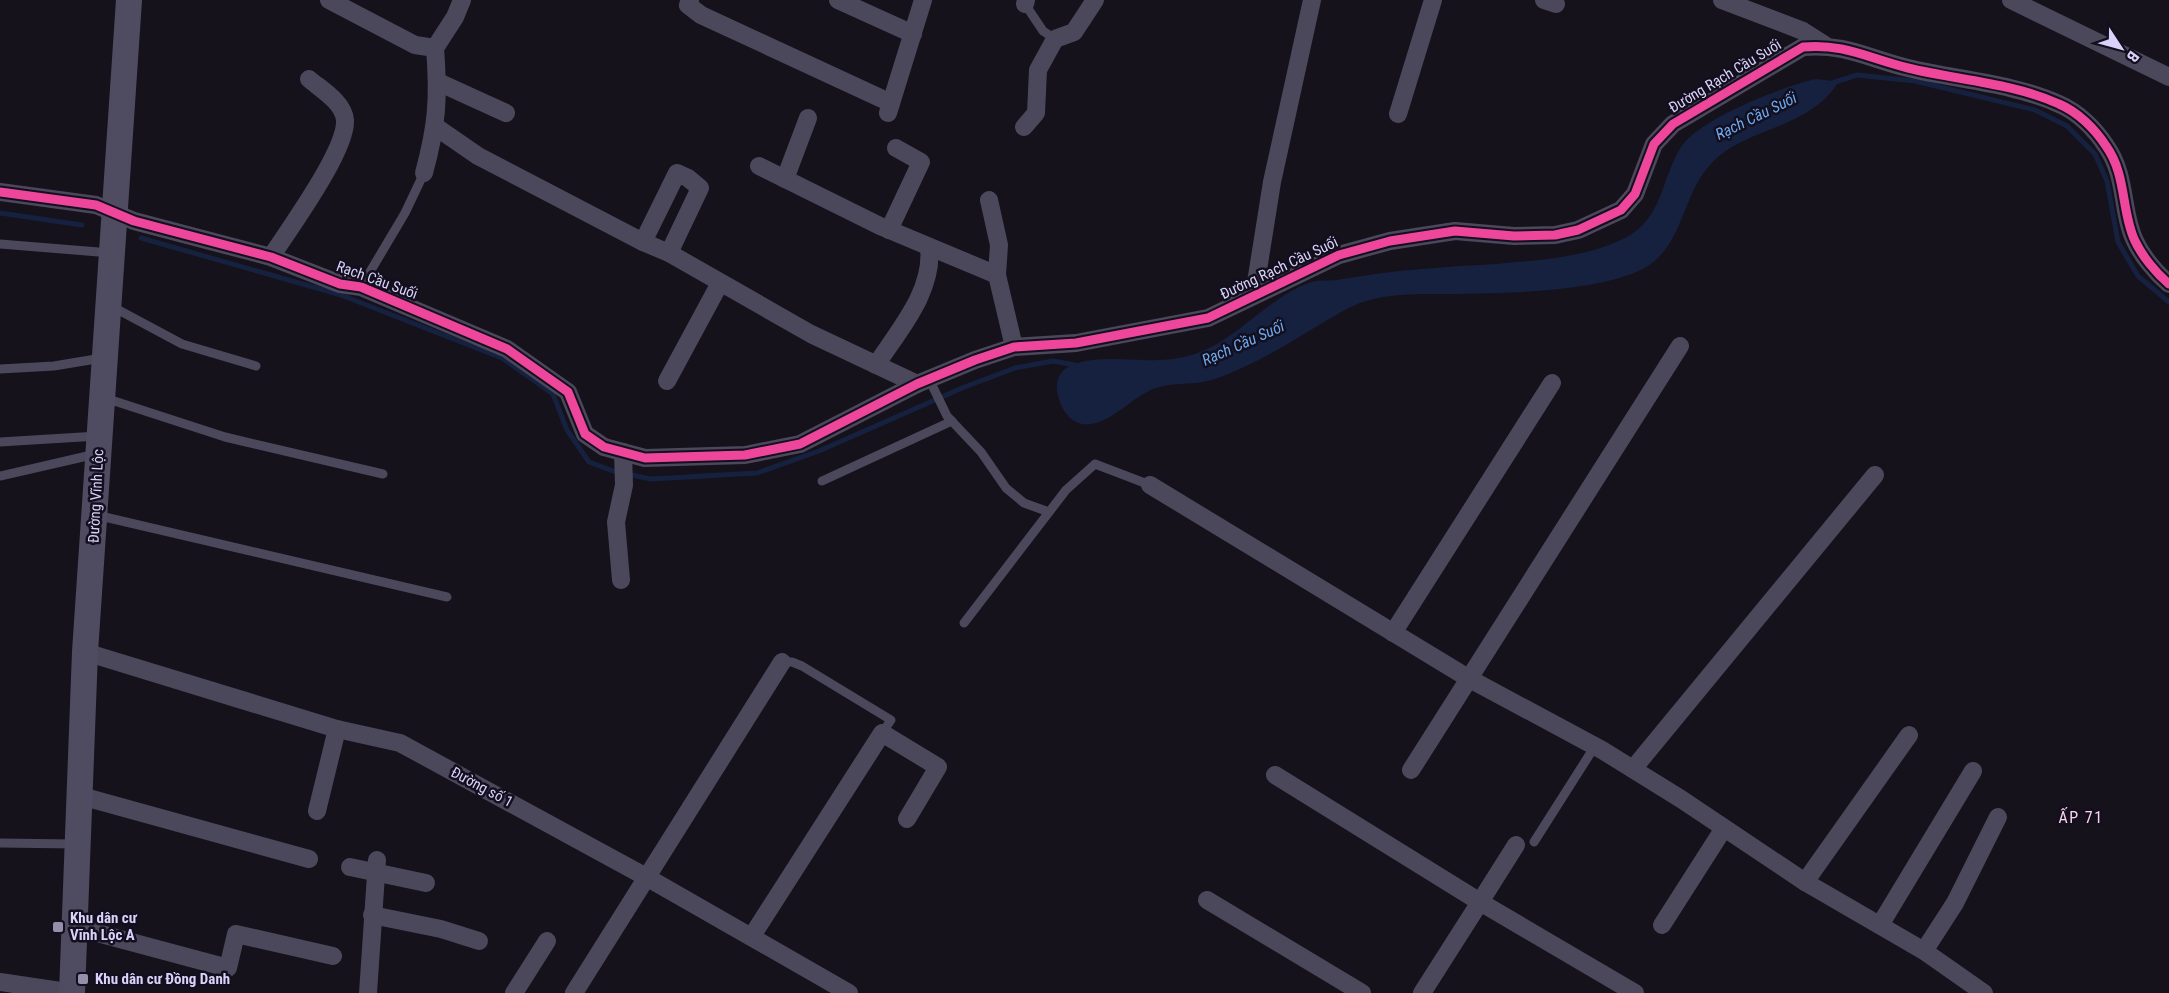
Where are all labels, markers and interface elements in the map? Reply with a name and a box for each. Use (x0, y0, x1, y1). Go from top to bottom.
north arrow (2091, 18, 2151, 78)
street label: Đường Rạch Cầu Suối (1666, 35, 1784, 117)
text: B (2122, 47, 2143, 66)
water label: Rạch Cầu Suối (1712, 88, 1800, 144)
street label: Đường Rạch Cầu Suối (1217, 233, 1341, 303)
street label: Rạch Cầu Suối (334, 257, 420, 303)
water label: Rạch Cầu Suối (1199, 316, 1288, 370)
street label: Đường Vĩnh Lộc (85, 448, 107, 543)
street label: Đường số 1 (448, 763, 516, 811)
district label: ẤP 71 (2058, 806, 2104, 827)
place label: Khu dân cư Vĩnh Lộc A (70, 909, 138, 944)
marker: Khu dân cư Vĩnh Lộc A (51, 920, 65, 934)
place label: Khu dân cư Đồng Danh (95, 970, 230, 988)
marker: Khu dân cư Đồng Danh (76, 972, 90, 986)

